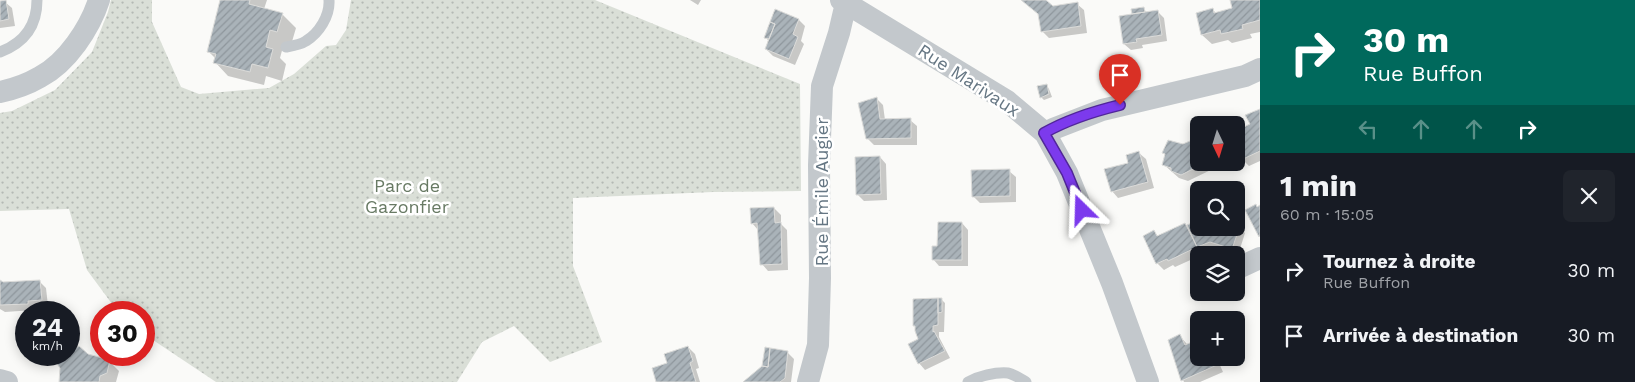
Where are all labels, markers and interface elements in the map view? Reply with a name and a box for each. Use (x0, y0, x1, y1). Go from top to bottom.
text: 30 m (1363, 19, 1449, 61)
icon: right (1280, 20, 1345, 85)
street label: Rue Marivaux (914, 39, 1024, 121)
pin (1099, 54, 1141, 105)
icon: arrive (1106, 61, 1134, 89)
text: Rue Buffon (1363, 61, 1483, 86)
icon: left (1354, 115, 1382, 143)
icon: ahead (1407, 115, 1435, 143)
icon: ahead (1460, 115, 1488, 143)
icon: right (1513, 115, 1541, 143)
north arrow (1190, 116, 1245, 171)
map controls (1190, 116, 1245, 366)
street label: Rue Émile Augier (811, 117, 832, 267)
text: 1 min (1280, 168, 1357, 203)
button: close (1563, 170, 1615, 222)
park label: Parc de Gazonfier (365, 175, 449, 217)
button: search (1190, 181, 1245, 236)
position arrow (1055, 183, 1107, 235)
text: 60 m · 15:05 (1280, 205, 1374, 224)
button: layers (1190, 246, 1245, 301)
text: Tournez à droite (1323, 250, 1475, 273)
icon: right (1280, 257, 1308, 285)
text: 30 m (1568, 259, 1615, 282)
text: Rue Buffon (1323, 273, 1410, 292)
speed limit sign: 30 (90, 301, 155, 366)
button: + (1190, 311, 1245, 366)
text: 24 (32, 313, 63, 342)
icon: arrive (1280, 322, 1308, 350)
text: Arrivée à destination (1323, 324, 1518, 347)
text: 30 m (1568, 324, 1615, 347)
text: km/h (32, 339, 63, 353)

